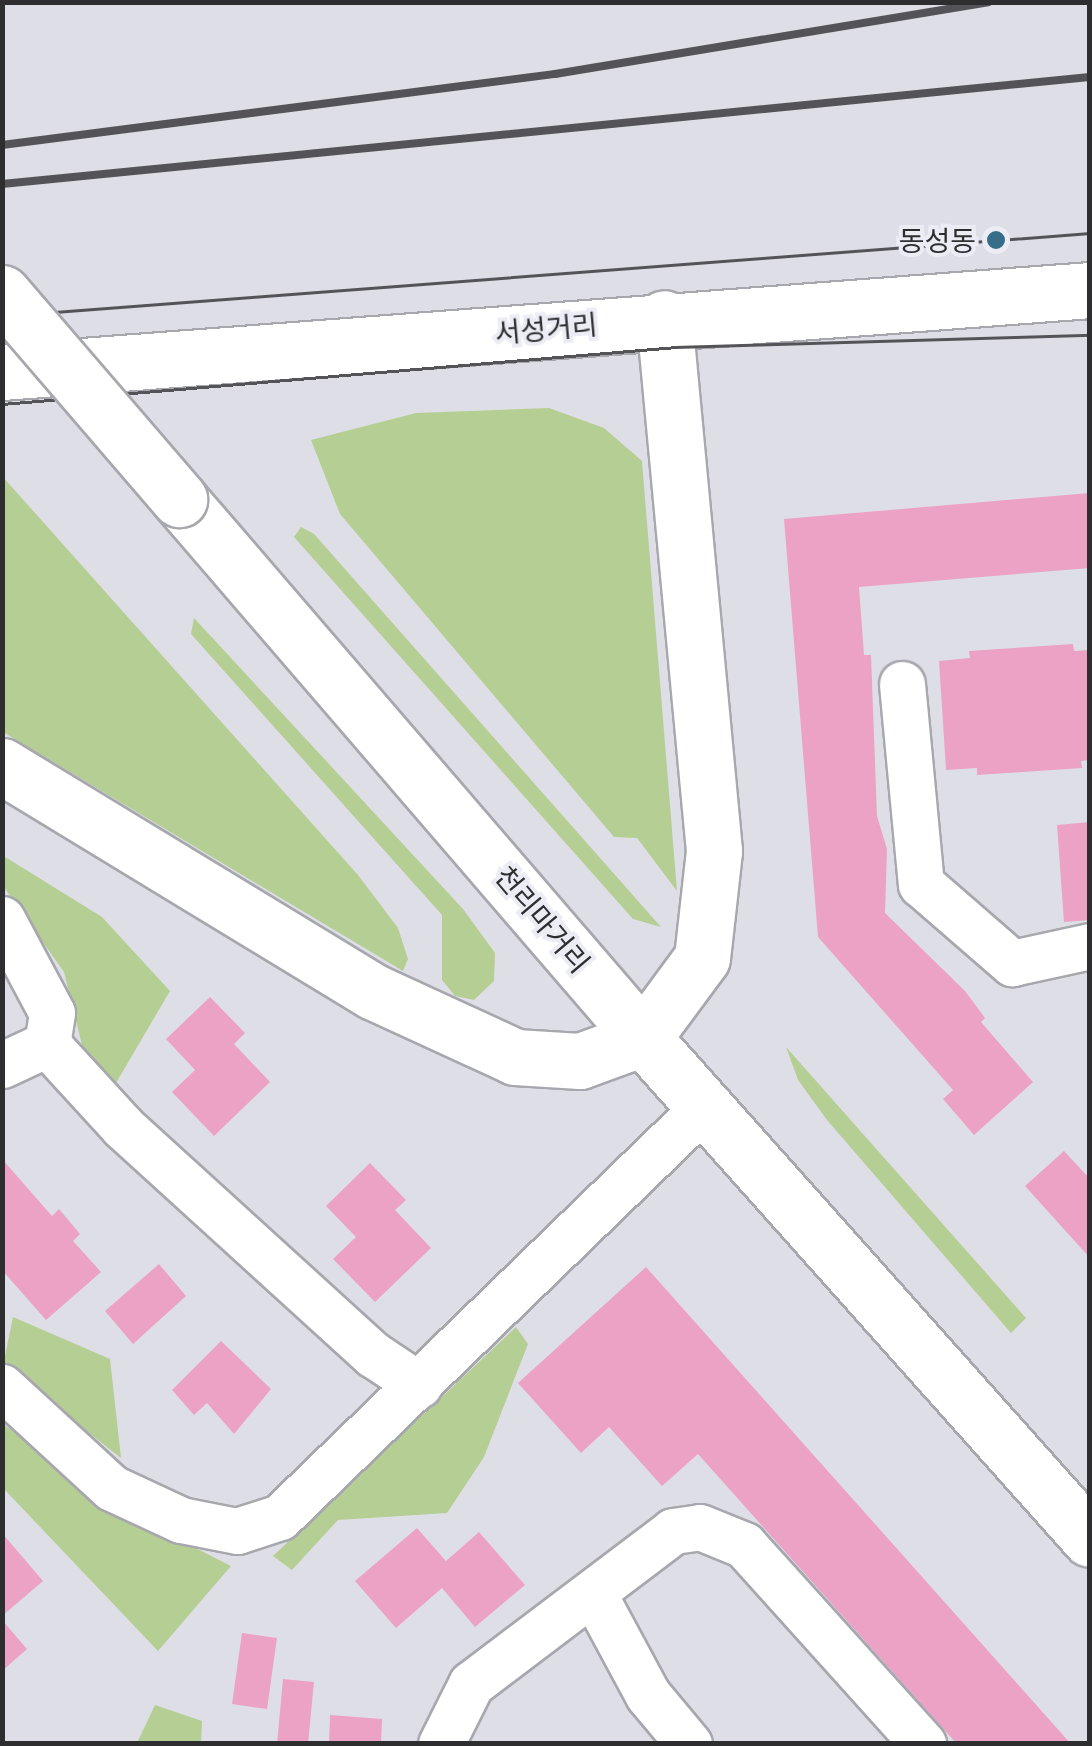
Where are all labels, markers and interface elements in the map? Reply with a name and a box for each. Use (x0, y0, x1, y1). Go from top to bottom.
place label: 동성동 (899, 223, 976, 257)
marker: 동성동 (985, 229, 1007, 251)
street label: 서성거리 (493, 307, 599, 349)
street label: 천리마거리 (489, 859, 597, 979)

